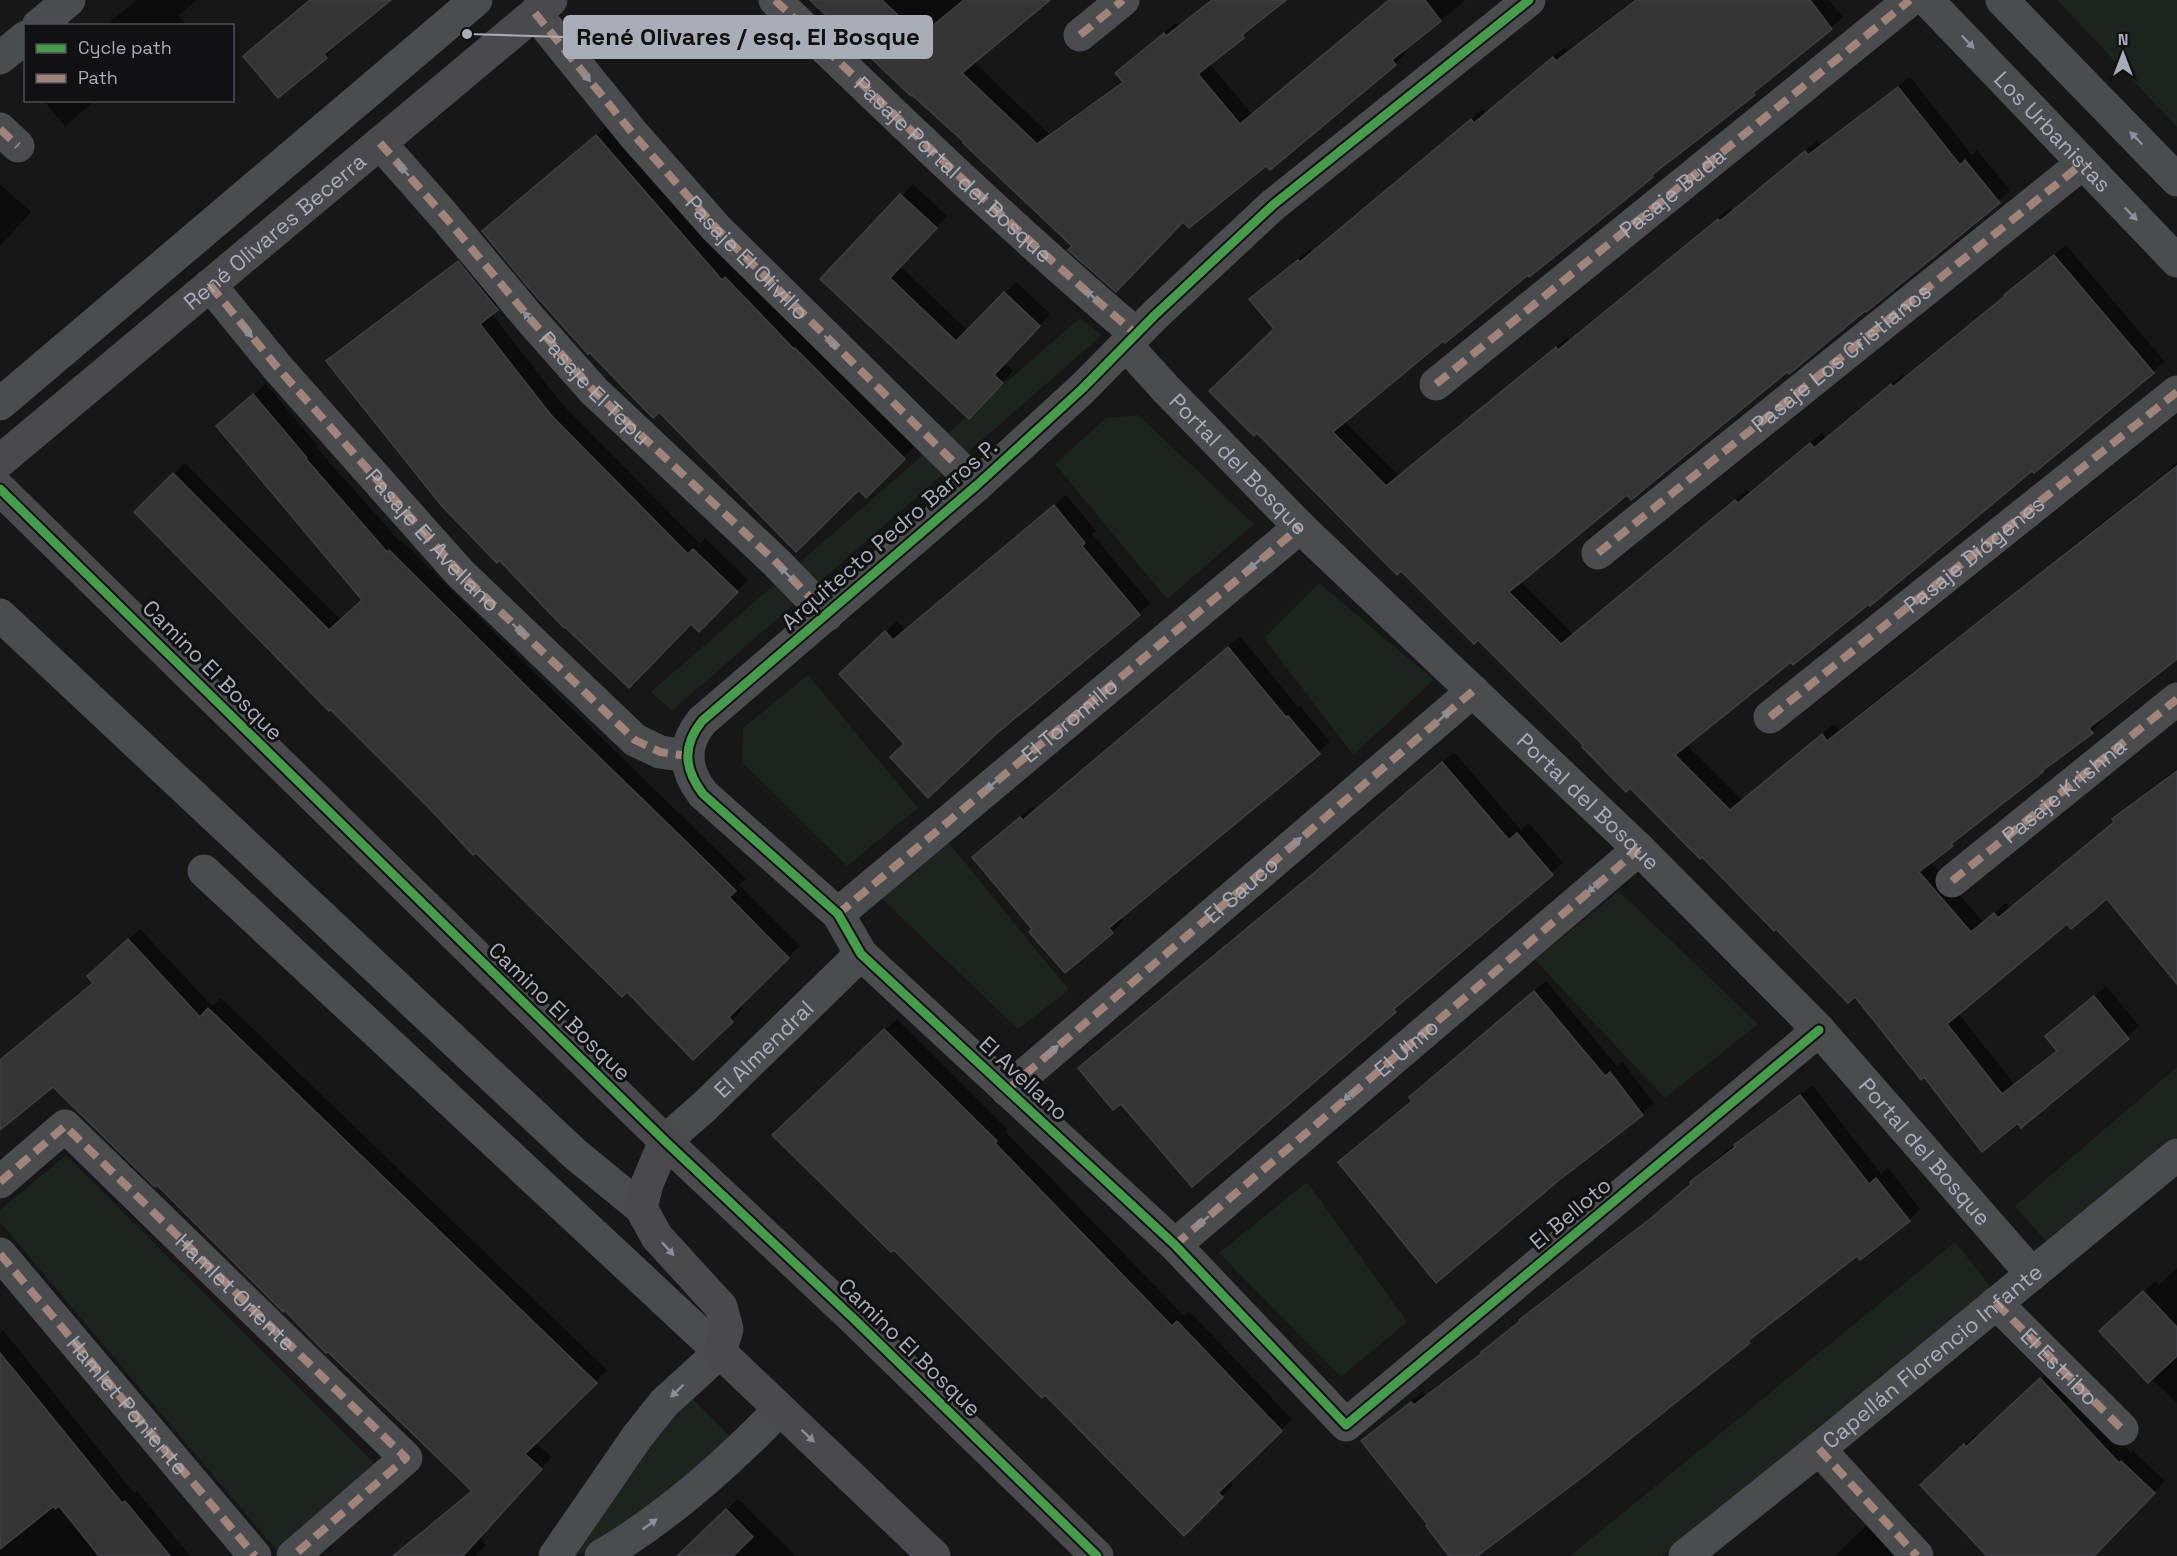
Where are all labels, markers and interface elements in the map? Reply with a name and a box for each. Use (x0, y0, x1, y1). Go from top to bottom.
callout: René Olivares / esq. El Bosque (564, 16, 932, 58)
text: René Olivares / esq. El Bosque (576, 21, 920, 52)
legend (24, 24, 234, 102)
north arrow (2093, 24, 2153, 84)
text: N (2118, 29, 2128, 50)
one-way arrow (1961, 35, 1975, 50)
text: Cycle path (78, 36, 172, 59)
street label: Los Urbanistas (1988, 65, 2117, 198)
text: Path (78, 66, 118, 89)
one-way arrow (579, 67, 592, 83)
street label: Pasaje Portal del Bosque (848, 70, 1058, 269)
one-way arrow (2130, 132, 2144, 146)
street label: Pasaje Buda (1613, 141, 1731, 244)
street label: René Olivares Becerra (178, 147, 372, 316)
one-way arrow (396, 161, 410, 176)
street label: Pasaje El Olivillo (679, 189, 815, 326)
one-way arrow (2124, 206, 2138, 220)
street label: Pasaje Los Cristianos (1746, 277, 1937, 438)
one-way arrow (1085, 290, 1100, 303)
one-way arrow (522, 310, 535, 326)
one-way arrow (240, 323, 253, 338)
street label: Pasaje El Tepu (533, 325, 656, 451)
one-way arrow (823, 334, 837, 348)
street label: Portal del Bosque (1164, 387, 1314, 541)
street label: Arquitecto Pedro Barros P. (775, 433, 1003, 635)
street label: Pasaje El Avellano (360, 463, 506, 618)
street label: Pasaje Diógenes (1898, 489, 2050, 619)
one-way arrow (1248, 557, 1263, 570)
one-way arrow (780, 566, 794, 580)
street label: Camino El Bosque (137, 594, 289, 746)
one-way arrow (512, 623, 527, 637)
street label: El Toromillo (1016, 672, 1124, 769)
one-way arrow (1436, 710, 1451, 723)
street label: Portal del Bosque (1511, 727, 1666, 876)
street label: Pasaje Krishna (1996, 731, 2132, 849)
one-way arrow (986, 777, 1001, 790)
one-way arrow (1288, 836, 1303, 850)
street label: El Sauco (1198, 850, 1284, 929)
one-way arrow (1587, 880, 1602, 893)
street label: Camino El Bosque (483, 936, 637, 1086)
street label: El Almendral (708, 994, 819, 1104)
street label: El Ulmo (1368, 1012, 1444, 1083)
street label: El Avellano (974, 1030, 1074, 1126)
one-way arrow (1044, 1045, 1060, 1058)
street label: Portal del Bosque (1853, 1072, 1997, 1231)
one-way arrow (1342, 1089, 1358, 1102)
street label: El Belloto (1523, 1171, 1617, 1255)
one-way arrow (1195, 1215, 1210, 1228)
street label: Hamlet Oriente (170, 1227, 302, 1357)
one-way arrow (661, 1242, 675, 1256)
street label: Capellán Florencio Infante (1817, 1257, 2048, 1455)
street label: Camino El Bosque (833, 1272, 987, 1422)
street label: El Estribo (2015, 1322, 2104, 1411)
street label: Hamlet Poniente (61, 1330, 195, 1481)
one-way arrow (670, 1384, 684, 1398)
one-way arrow (800, 1429, 814, 1443)
one-way arrow (641, 1518, 657, 1530)

